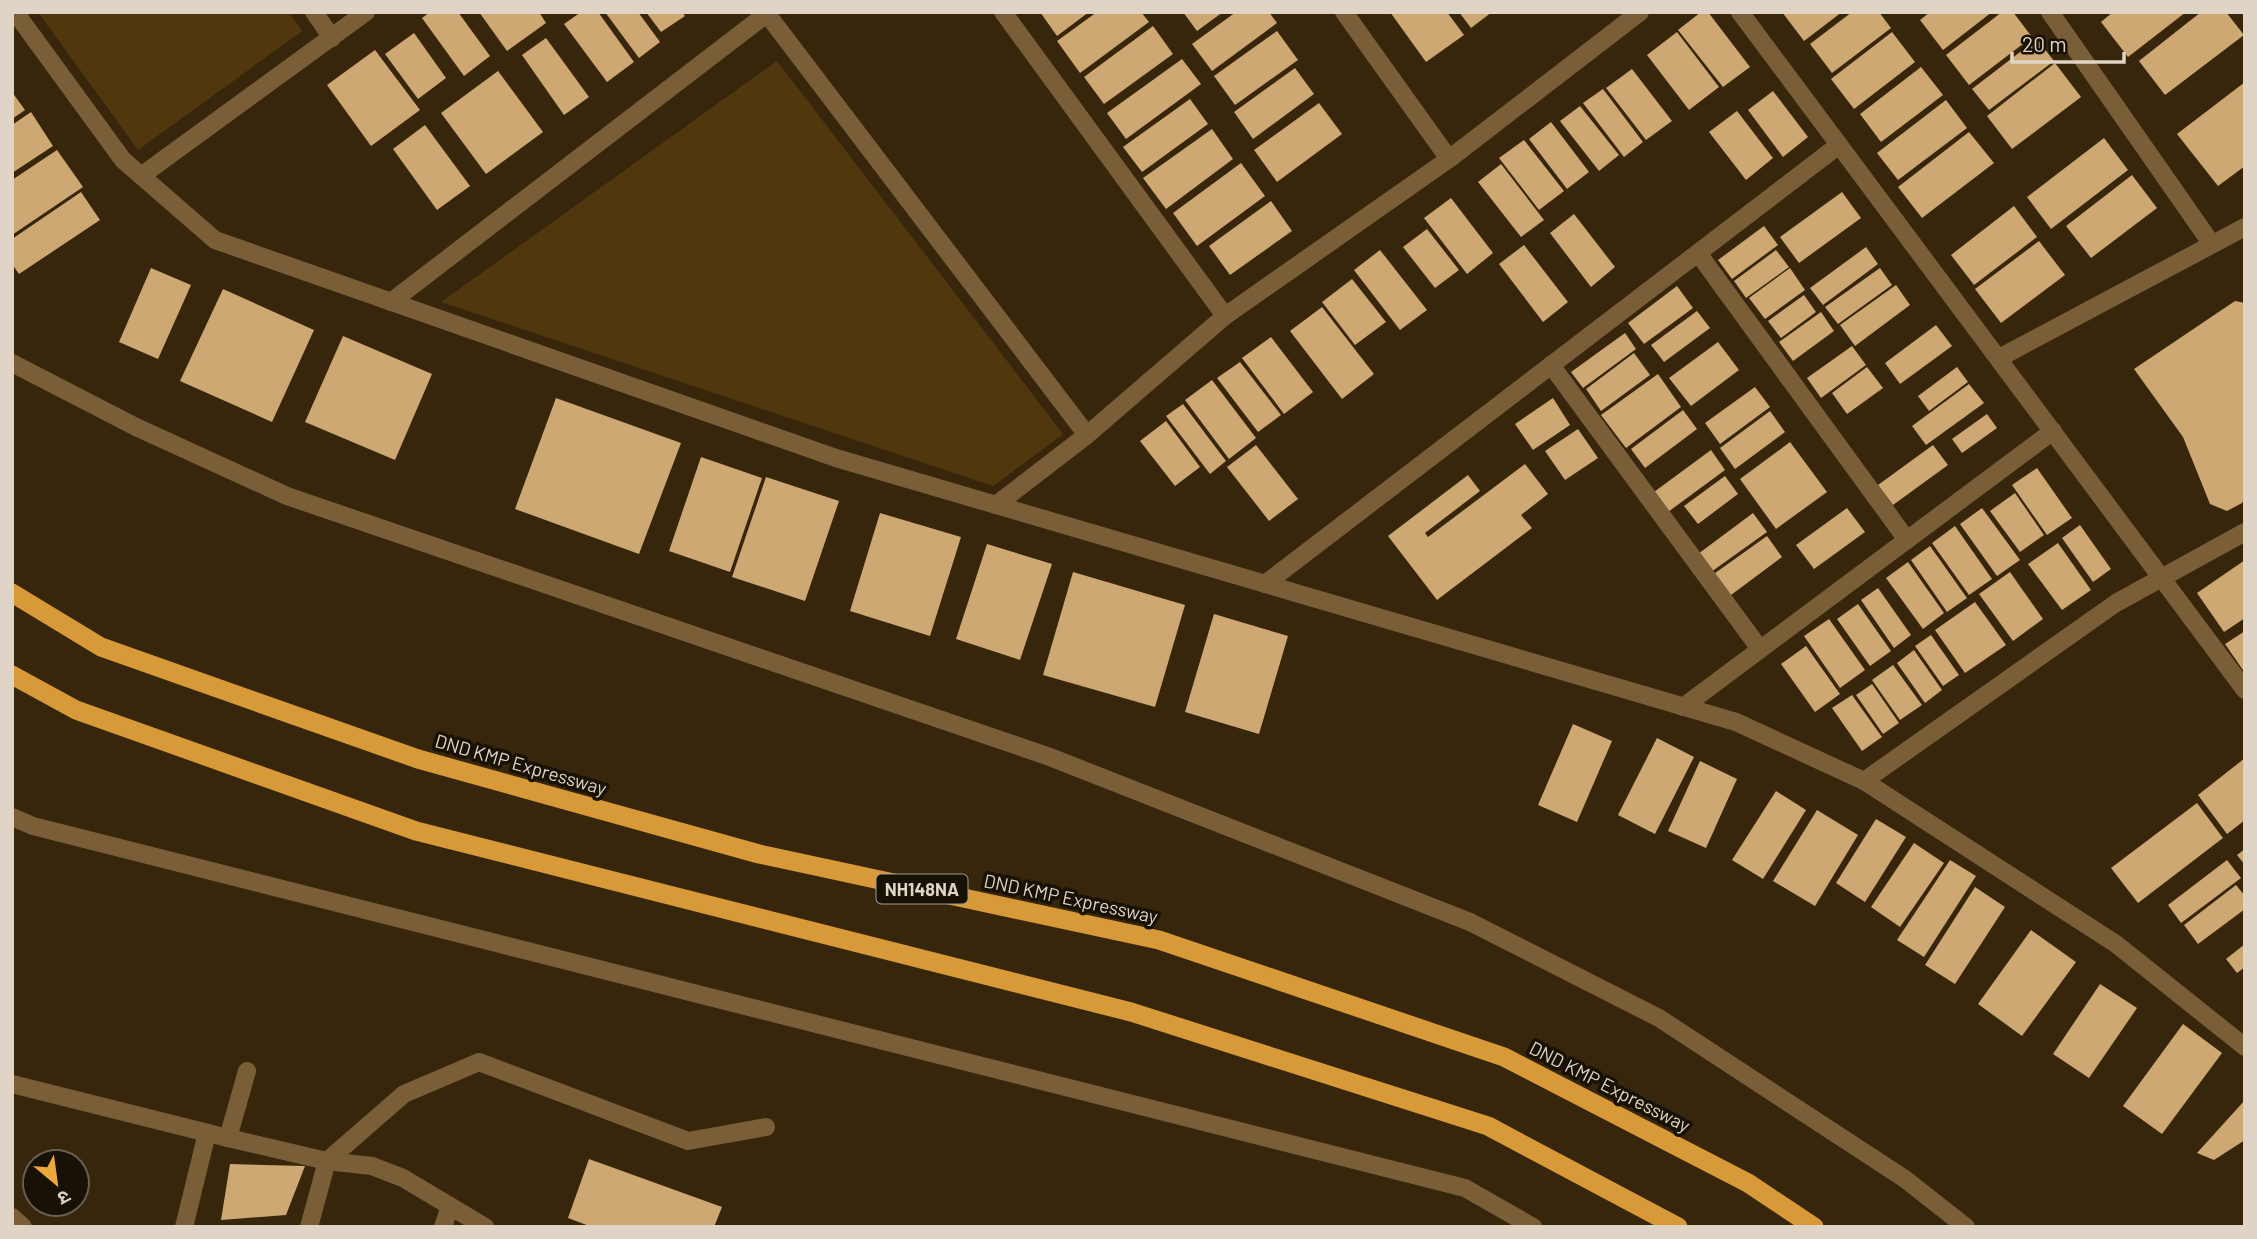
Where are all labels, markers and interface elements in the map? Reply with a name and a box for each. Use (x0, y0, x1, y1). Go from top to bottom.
scale bar (2012, 21, 2124, 65)
text: 20 m (2022, 31, 2067, 56)
street label: DND KMP Expressway (433, 729, 610, 800)
street label: DND KMP Expressway (982, 868, 1160, 928)
road number: NH148NA (876, 874, 968, 904)
street label: DND KMP Expressway (1526, 1036, 1694, 1137)
north arrow (21, 1148, 91, 1218)
text: उ (53, 1186, 75, 1211)

